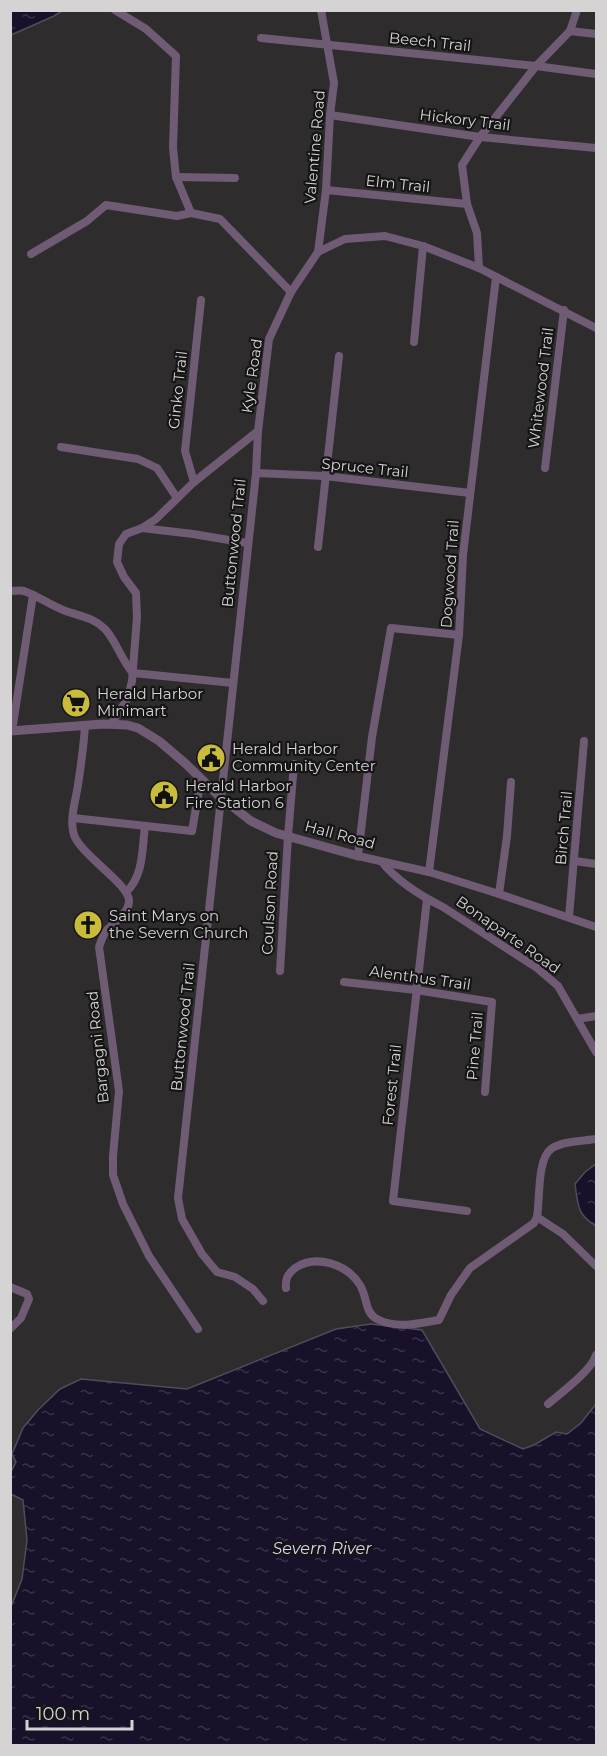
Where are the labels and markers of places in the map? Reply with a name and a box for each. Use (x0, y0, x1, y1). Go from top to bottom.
place label: Herald Harbor Minimart (97, 684, 203, 720)
supermarket icon: Herald Harbor Minimart (60, 687, 92, 719)
place label: Herald Harbor Community Center (232, 739, 376, 775)
public building icon: Herald Harbor Community Center (195, 742, 227, 774)
place label: Herald Harbor Fire Station 6 (185, 776, 291, 812)
public building icon: Herald Harbor Fire Station 6 (148, 779, 180, 811)
place label: Saint Marys on the Severn Church (109, 906, 248, 942)
church icon: Saint Marys on the Severn Church (72, 909, 104, 941)

